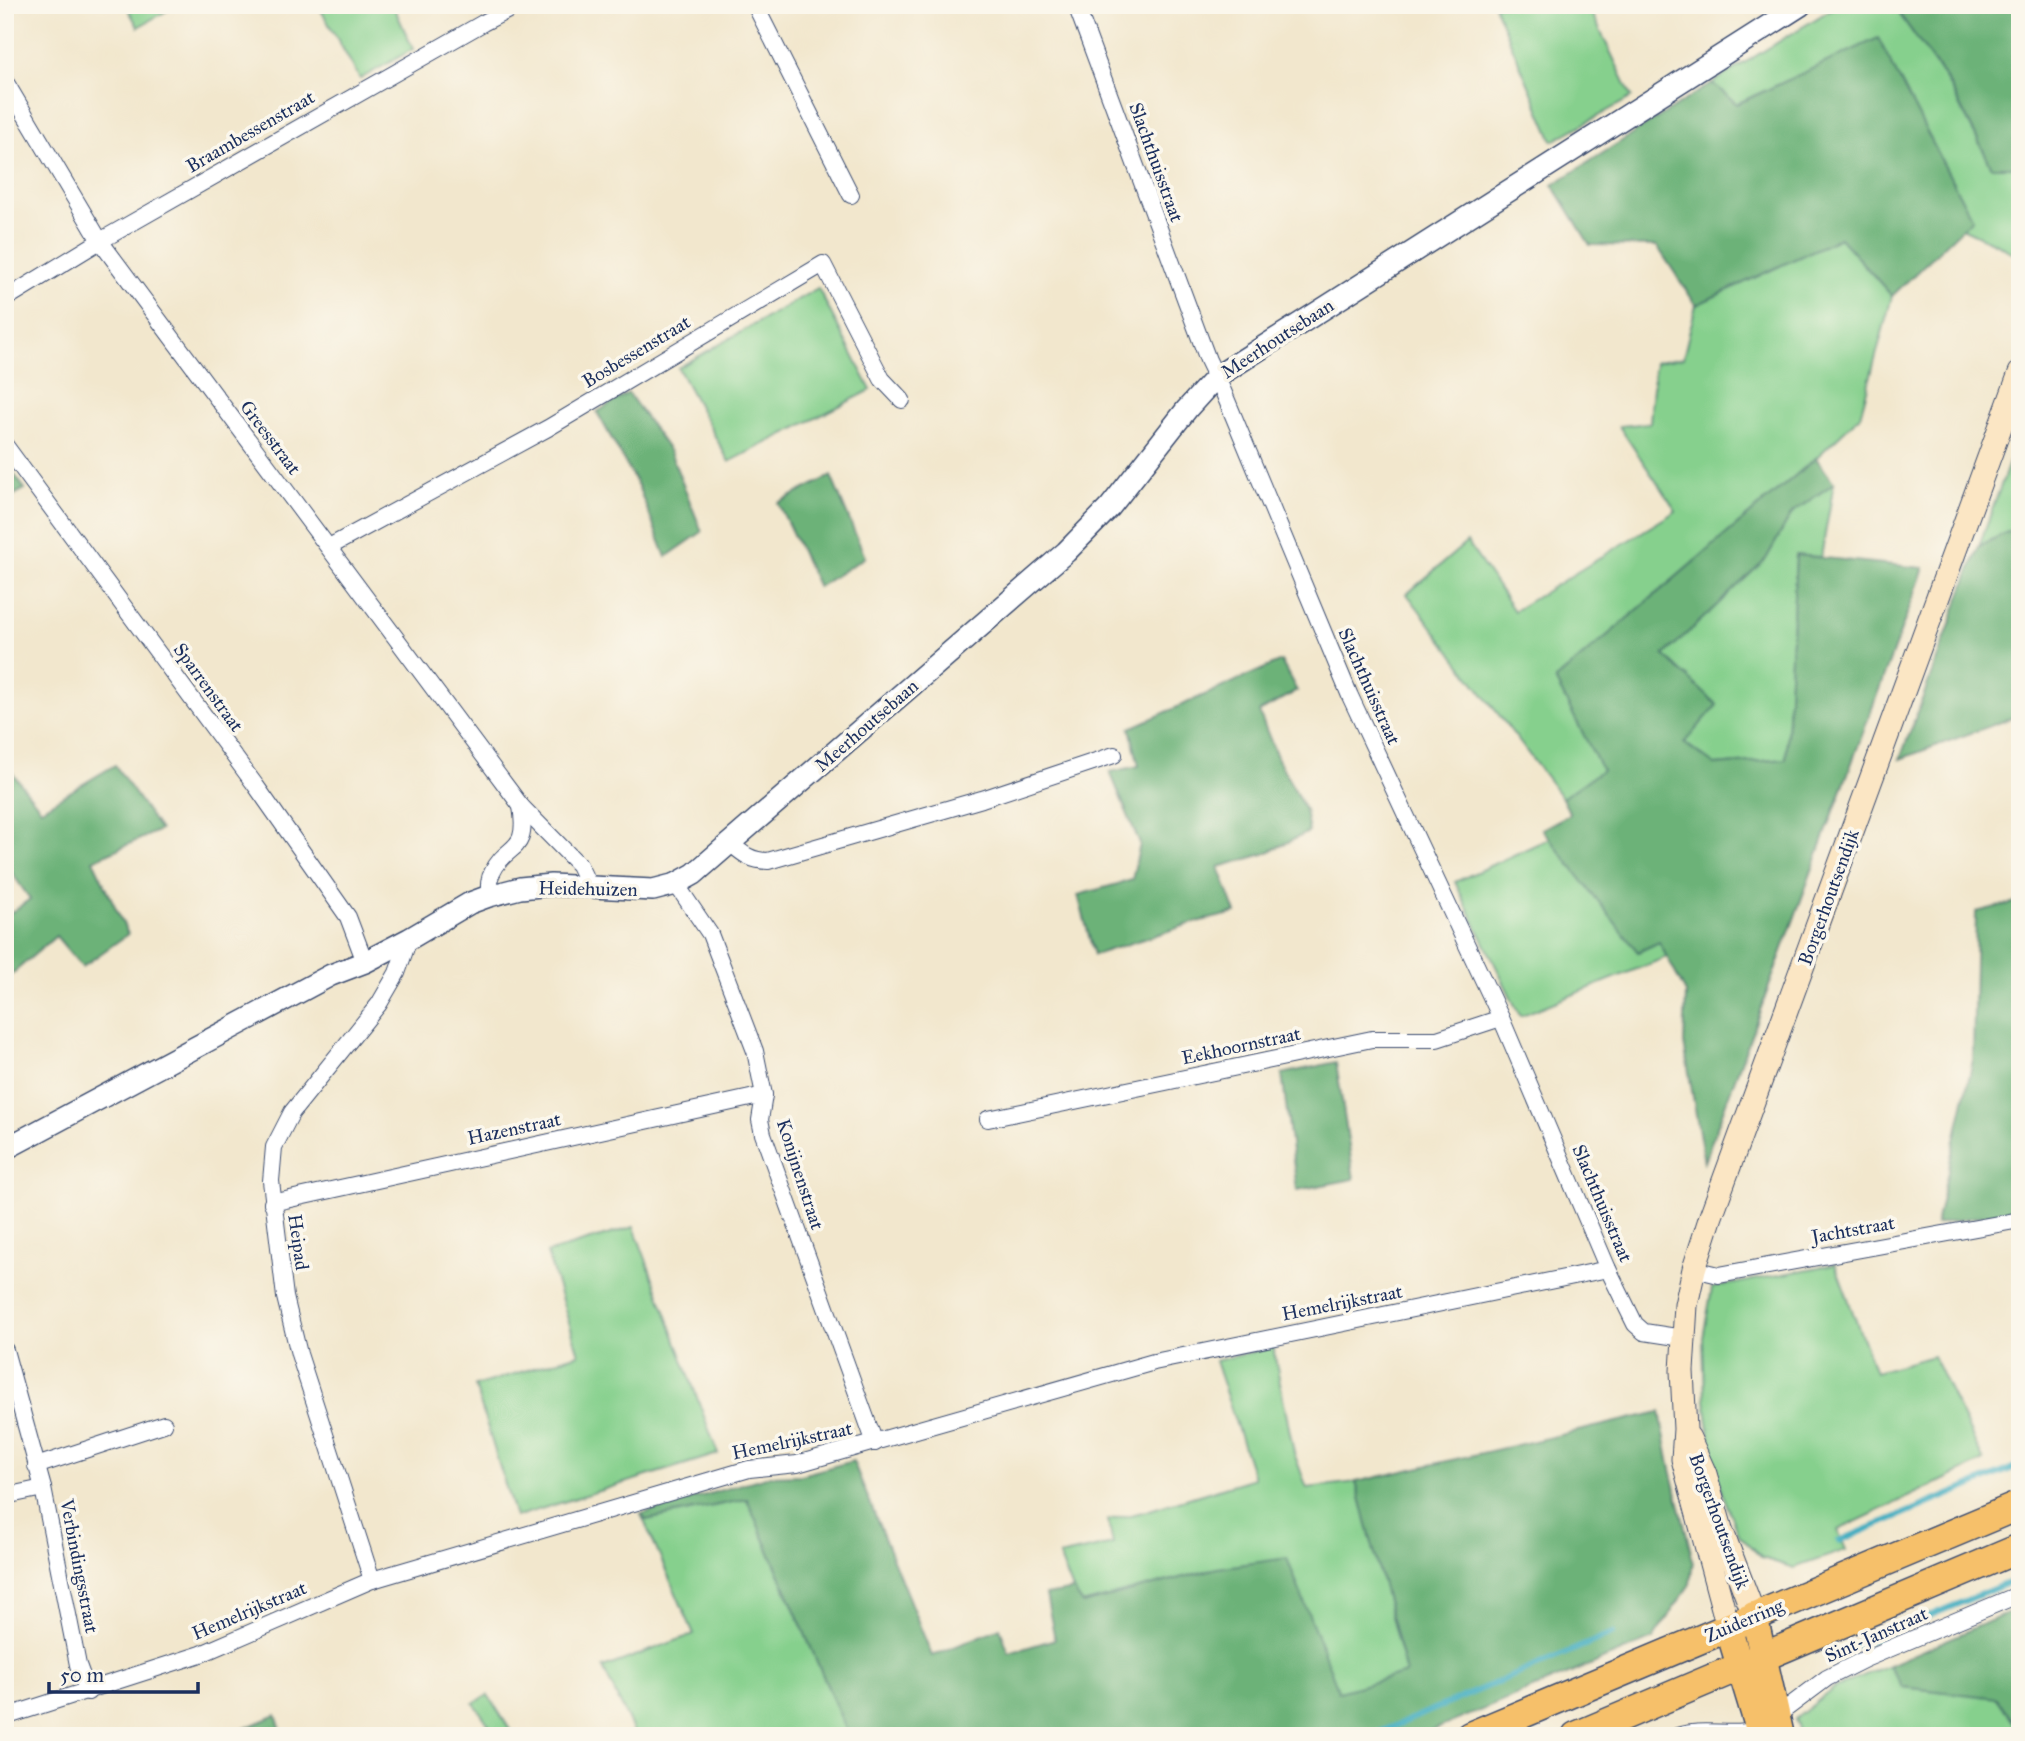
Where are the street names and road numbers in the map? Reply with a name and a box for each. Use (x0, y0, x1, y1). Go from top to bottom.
street label: Braambessenstraat (182, 85, 319, 177)
street label: Slachthuisstraat (1124, 99, 1189, 225)
street label: Meerhoutsebaan (1217, 293, 1338, 383)
street label: Bosbessenstraat (578, 310, 695, 393)
street label: Greesstraat (235, 396, 306, 479)
street label: Slachthuisstraat (1333, 624, 1406, 748)
street label: Sparrenstraat (169, 638, 249, 736)
street label: Meerhoutsebaan (810, 674, 923, 777)
street label: Borgerhoutsendijk (1793, 826, 1865, 969)
street label: Heidehuizen (538, 876, 638, 901)
street label: Eekhoornstraat (1179, 1022, 1303, 1069)
street label: Hazenstraat (465, 1107, 563, 1150)
street label: Konijnenstraat (772, 1116, 829, 1233)
street label: Slachthuisstraat (1567, 1141, 1638, 1266)
street label: Jachtstraat (1808, 1211, 1897, 1249)
street label: Heipad (283, 1213, 314, 1272)
street label: Hemelrijkstraat (1280, 1279, 1405, 1325)
street label: Hemelrijkstraat (730, 1416, 855, 1464)
street label: Borgerhoutsendijk (1683, 1450, 1755, 1593)
street label: Verbindingsstraat (54, 1496, 104, 1635)
street label: Hemelrijkstraat (188, 1576, 310, 1645)
street label: Zuiderring (1701, 1594, 1787, 1648)
street label: Sint-Janstraat (1821, 1601, 1932, 1668)

